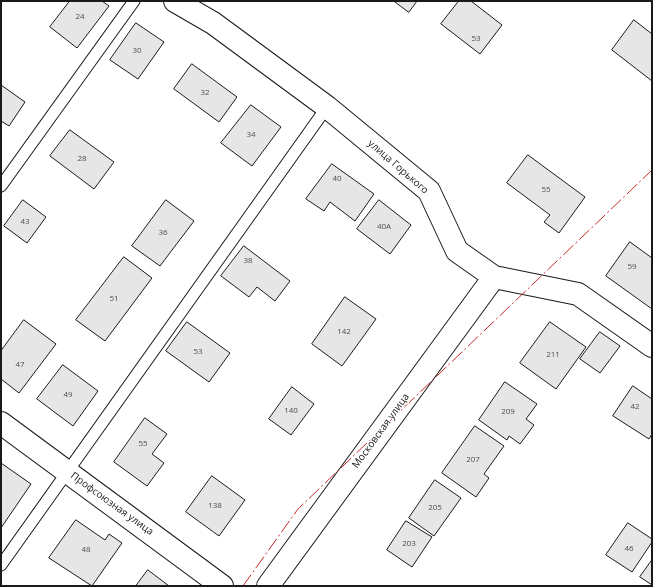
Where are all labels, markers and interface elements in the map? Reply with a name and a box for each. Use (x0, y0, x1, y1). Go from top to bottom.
house number: 24 (75, 12, 85, 22)
house number: 53 (471, 34, 481, 44)
house number: 30 (132, 46, 142, 56)
house number: 32 (200, 88, 210, 98)
house number: 34 (246, 130, 256, 140)
street label: улица Горького (365, 137, 431, 197)
house number: 28 (77, 154, 87, 164)
house number: 40 (332, 174, 342, 184)
house number: 55 (541, 185, 551, 195)
house number: 43 (20, 217, 30, 227)
house number: 40А (377, 222, 391, 232)
house number: 36 (158, 228, 168, 238)
house number: 38 (243, 256, 253, 266)
house number: 59 (627, 262, 637, 272)
house number: 51 (109, 294, 119, 304)
house number: 142 (337, 327, 351, 337)
house number: 53 (193, 347, 203, 357)
house number: 211 (546, 350, 560, 360)
house number: 47 (15, 360, 25, 370)
house number: 49 (63, 390, 73, 400)
street label: Московская улица (350, 391, 412, 471)
house number: 42 (630, 402, 640, 412)
house number: 140 (284, 406, 298, 416)
house number: 209 (501, 407, 515, 417)
house number: 55 (138, 439, 148, 449)
house number: 207 (466, 455, 480, 465)
street label: Профсоюзная улица (68, 470, 156, 538)
house number: 138 (208, 501, 222, 511)
house number: 205 (428, 503, 442, 513)
house number: 203 (402, 539, 416, 549)
house number: 46 (624, 544, 634, 554)
house number: 48 (81, 545, 91, 555)

